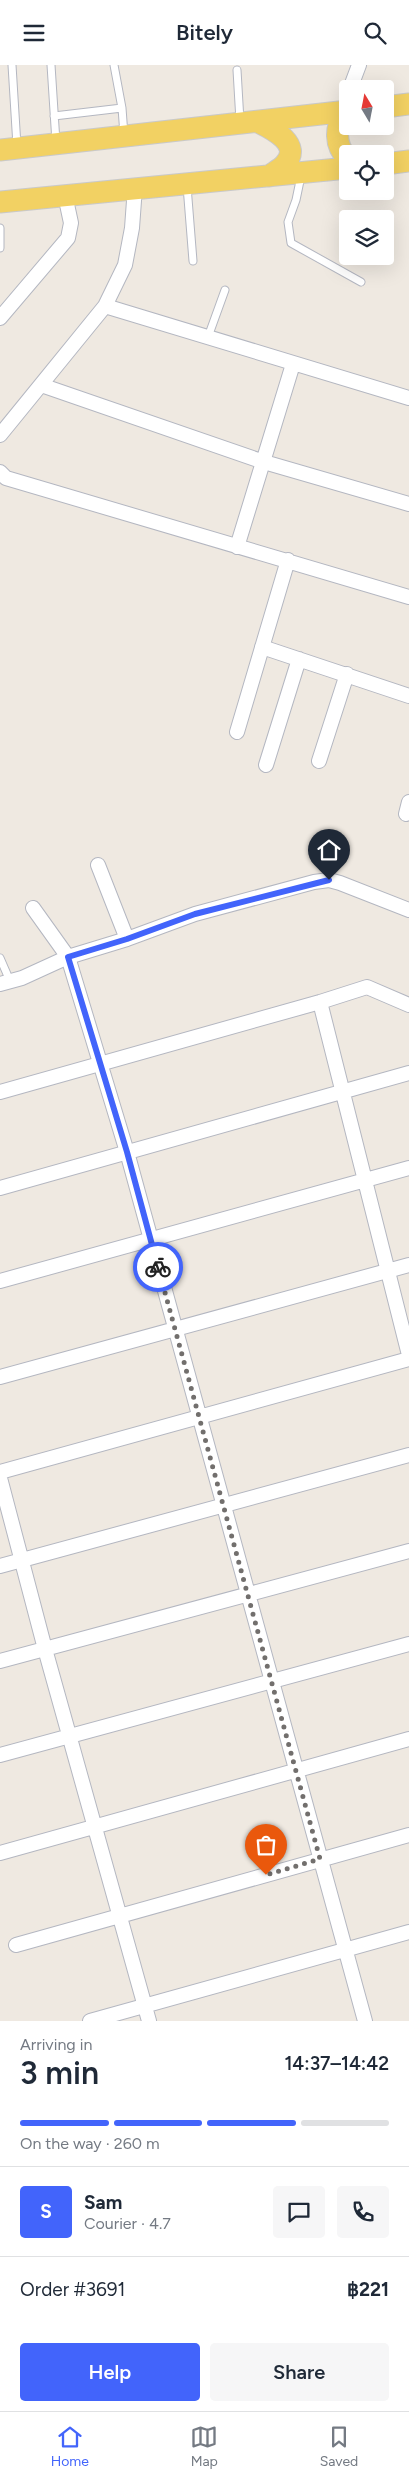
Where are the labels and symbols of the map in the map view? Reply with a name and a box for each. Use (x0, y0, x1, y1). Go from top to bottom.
north arrow (339, 80, 394, 135)
pin (308, 829, 350, 880)
courier (133, 1242, 183, 1292)
pin (245, 1824, 287, 1875)

